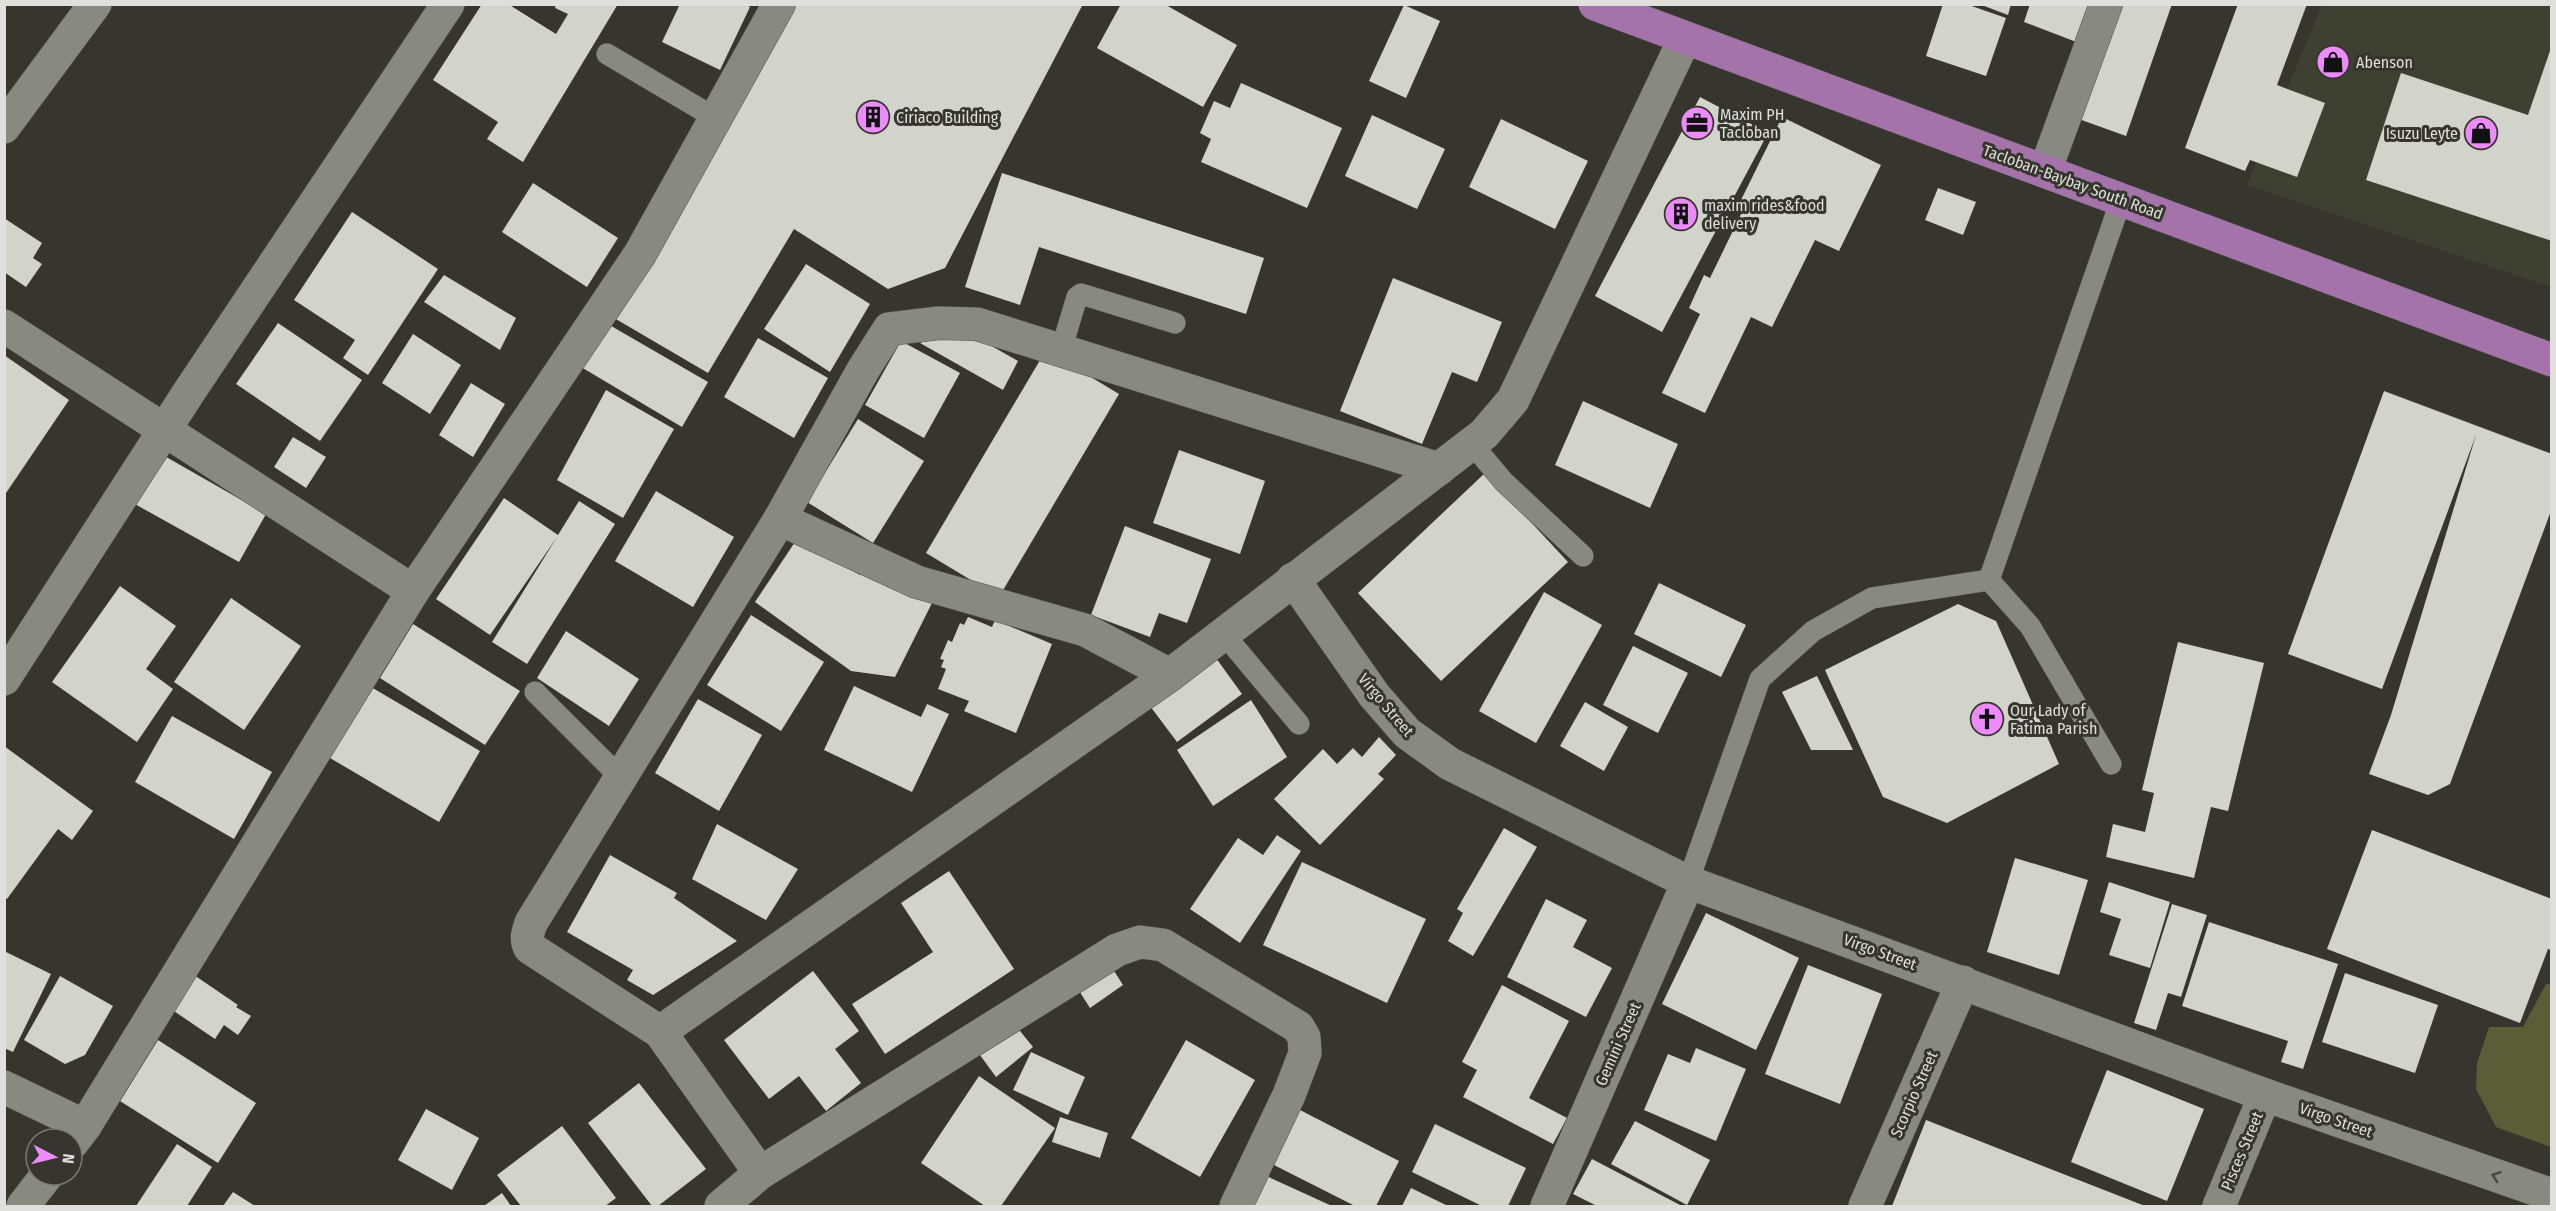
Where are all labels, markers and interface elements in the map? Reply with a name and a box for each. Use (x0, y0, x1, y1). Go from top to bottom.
shop icon: Abenson (2315, 44, 2351, 80)
place label: Abenson (2356, 53, 2413, 72)
building icon: Ciriaco Building (855, 99, 891, 135)
office icon: Maxim PH Tacloban (1679, 105, 1715, 141)
place label: Maxim PH Tacloban (1720, 105, 1784, 142)
place label: Ciriaco Building (896, 108, 999, 127)
shop icon: Isuzu Leyte (2463, 115, 2499, 151)
place label: Isuzu Leyte (2386, 124, 2458, 143)
street label: Tacloban-Baybay South Road (1980, 141, 2166, 223)
building icon: maxim rides&food delivery (1663, 196, 1699, 232)
place label: maxim rides&food delivery (1704, 196, 1825, 233)
street label: Virgo Street (1354, 670, 1418, 741)
church icon: Our Lady of Fatima Parish (1969, 701, 2005, 737)
place label: Our Lady of Fatima Parish (2010, 701, 2097, 738)
street label: Virgo Street (1841, 930, 1920, 974)
street label: Gemini Street (1591, 999, 1645, 1089)
street label: Scorpio Street (1887, 1047, 1942, 1140)
street label: Virgo Street (2297, 1099, 2376, 1142)
street label: Pisces Street (2217, 1108, 2267, 1193)
north arrow (24, 1127, 84, 1187)
text: N (58, 1153, 78, 1165)
one-way arrow (2491, 1171, 2502, 1184)

